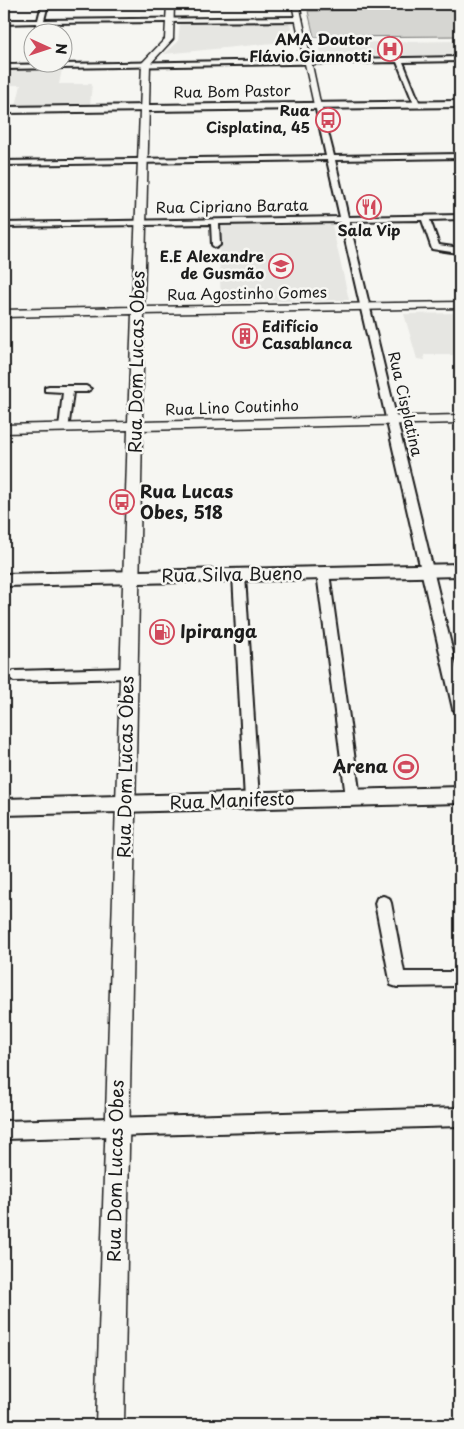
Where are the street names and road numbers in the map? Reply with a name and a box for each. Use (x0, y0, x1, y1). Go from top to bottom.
street label: Rua Bom Pastor (173, 78, 291, 103)
street label: Rua Cipriano Barata (156, 193, 309, 218)
street label: Rua Dom Lucas Obes (120, 271, 151, 453)
street label: Rua Agostinho Gomes (167, 280, 327, 305)
street label: Rua Cisplatina (383, 349, 430, 459)
street label: Rua Lino Coutinho (165, 393, 299, 420)
street label: Rua Silva Bueno (161, 559, 303, 588)
street label: Rua Dom Lucas Obes (109, 676, 140, 858)
street label: Rua Manifesto (169, 784, 295, 815)
street label: Rua Dom Lucas Obes (99, 1080, 130, 1262)

